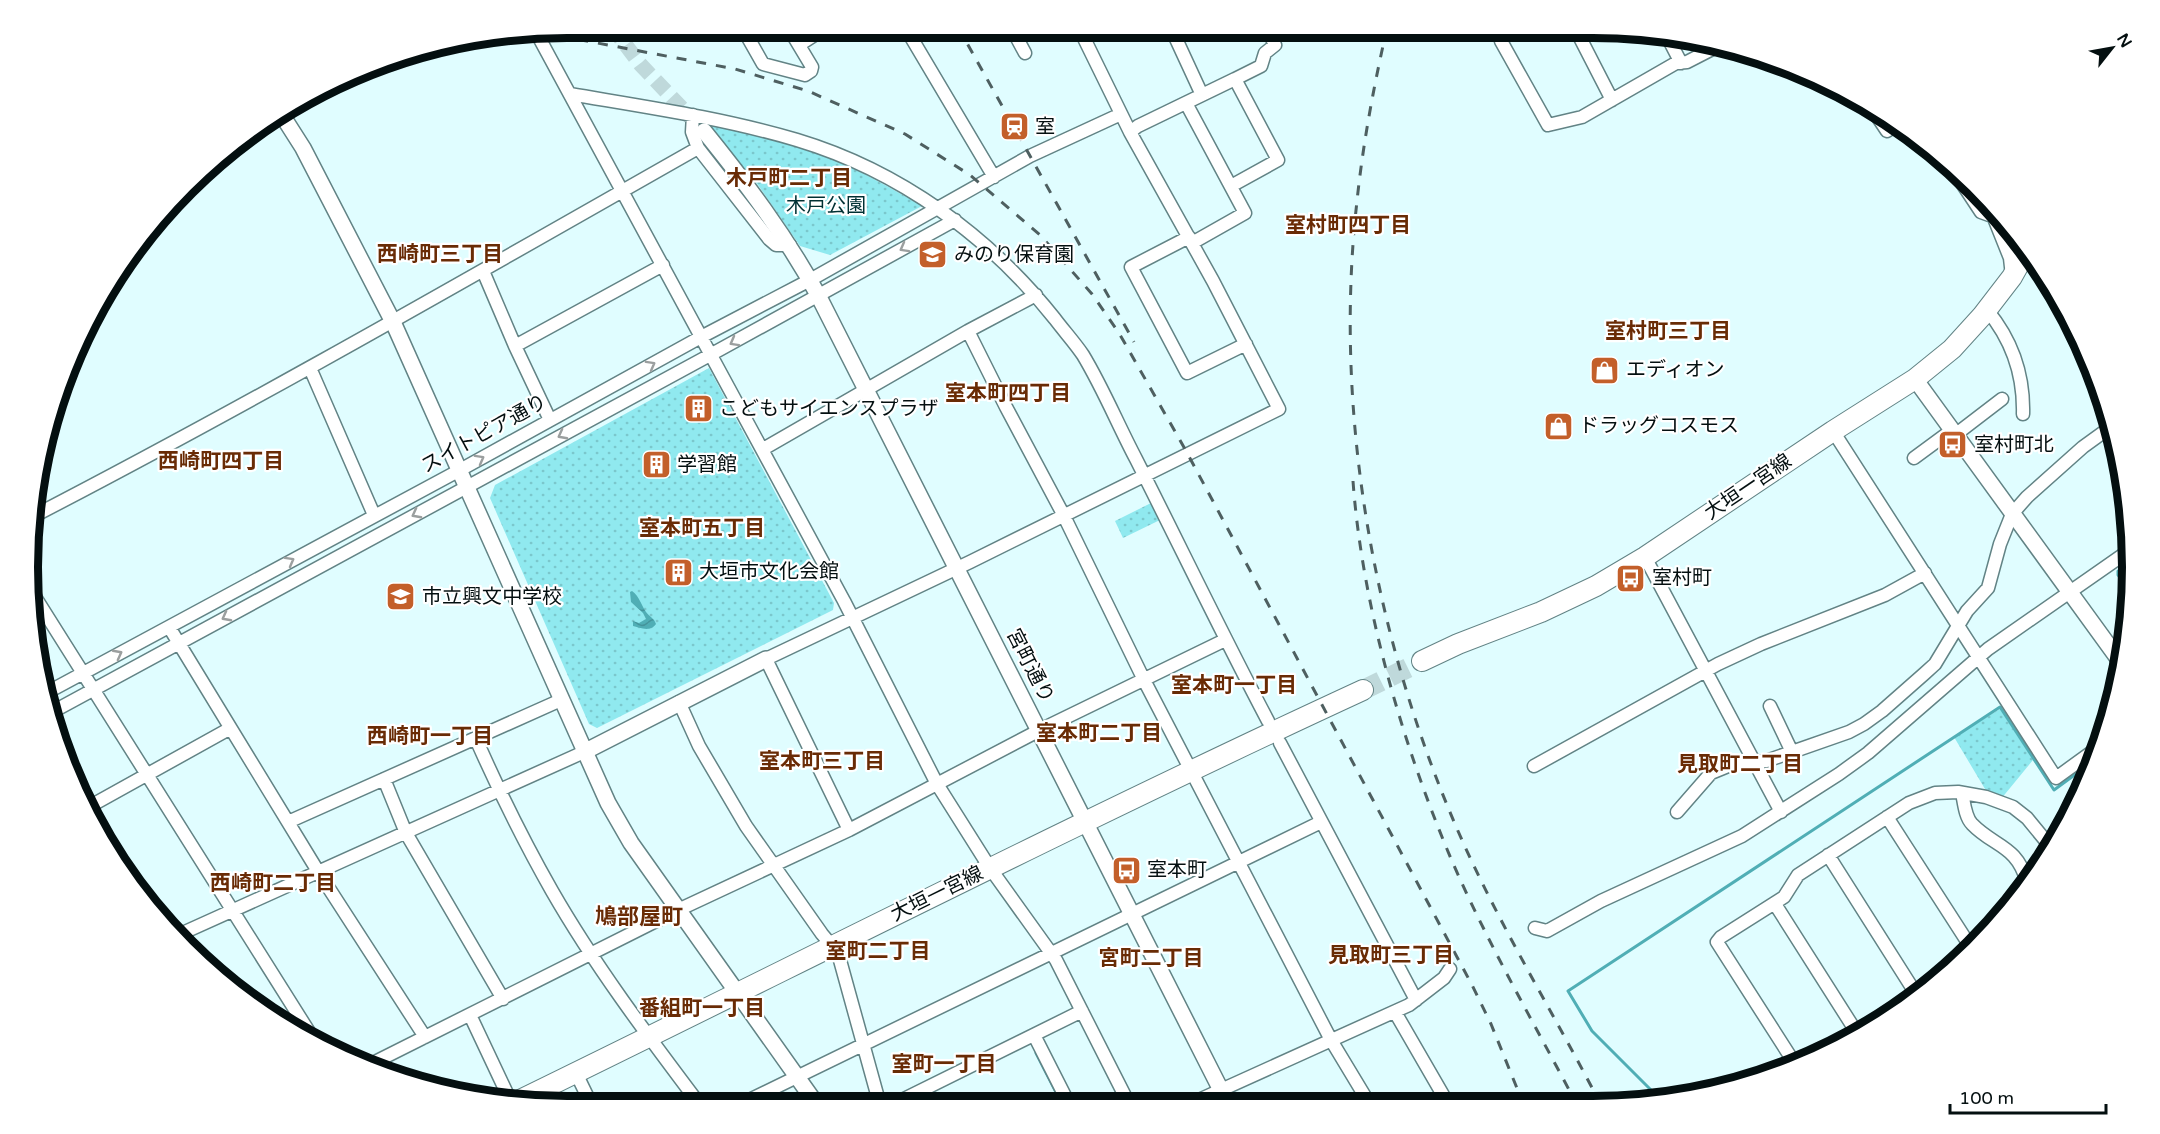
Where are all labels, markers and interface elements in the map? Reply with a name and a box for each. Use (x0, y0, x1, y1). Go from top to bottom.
north arrow (2082, 18, 2142, 78)
text: N (2112, 30, 2136, 51)
station icon: 室 (998, 111, 1030, 143)
place label: 室 (1035, 115, 1055, 139)
district label: 木戸町二丁目 (726, 166, 852, 191)
park label: 木戸公園 (786, 194, 866, 218)
district label: 室村町四丁目 (1285, 213, 1411, 238)
school or university icon: みのり保育園 (917, 239, 949, 271)
one-way arrow (900, 241, 910, 252)
district label: 西崎町三丁目 (377, 242, 503, 267)
place label: みのり保育園 (954, 243, 1074, 267)
district label: 室村町三丁目 (1605, 319, 1731, 344)
one-way arrow (729, 335, 740, 347)
shop icon: エディオン (1589, 354, 1621, 386)
place label: エディオン (1626, 358, 1725, 382)
one-way arrow (644, 361, 655, 372)
district label: 室本町四丁目 (945, 381, 1071, 406)
street label: スイトピア通り (417, 390, 551, 478)
building icon: こどもサイエンスプラザ (682, 393, 714, 425)
place label: こどもサイエンスプラザ (719, 397, 938, 421)
shop icon: ドラッグコスモス (1542, 410, 1574, 442)
place label: ドラッグコスモス (1579, 414, 1739, 438)
one-way arrow (558, 428, 568, 439)
bus stop icon: 室村町北 (1937, 429, 1969, 461)
place label: 室村町北 (1974, 433, 2054, 457)
district label: 西崎町四丁目 (158, 449, 284, 474)
building icon: 学習館 (640, 449, 672, 481)
street label: 大垣一宮線 (1700, 449, 1796, 525)
place label: 学習館 (677, 453, 737, 477)
one-way arrow (474, 455, 484, 466)
one-way arrow (412, 507, 423, 518)
district label: 室本町五丁目 (639, 516, 765, 541)
building icon: 大垣市文化会館 (662, 556, 694, 588)
one-way arrow (283, 557, 294, 568)
place label: 大垣市文化会館 (699, 560, 839, 584)
bus stop icon: 室村町 (1615, 562, 1647, 594)
place label: 室村町 (1652, 566, 1712, 590)
school or university icon: 市立興文中学校 (385, 581, 417, 613)
place label: 市立興文中学校 (422, 585, 562, 609)
one-way arrow (222, 610, 233, 621)
street label: 宮町通り (1001, 625, 1059, 707)
one-way arrow (112, 650, 123, 661)
district label: 室本町一丁目 (1171, 673, 1297, 698)
district label: 室本町二丁目 (1036, 721, 1162, 746)
district label: 西崎町一丁目 (367, 724, 493, 749)
district label: 室本町三丁目 (759, 749, 885, 774)
district label: 見取町二丁目 (1677, 752, 1803, 777)
bus stop icon: 室本町 (1110, 854, 1142, 886)
place label: 室本町 (1147, 858, 1207, 882)
street label: 大垣一宮線 (887, 861, 987, 927)
district label: 西崎町二丁目 (210, 871, 336, 896)
district label: 鳩部屋町 (595, 904, 683, 930)
district label: 室町二丁目 (826, 939, 931, 964)
district label: 見取町三丁目 (1328, 943, 1454, 968)
district label: 宮町二丁目 (1099, 946, 1204, 971)
district label: 番組町一丁目 (639, 996, 765, 1021)
district label: 室町一丁目 (892, 1052, 997, 1077)
scale bar (1950, 1077, 2106, 1115)
text: 100 m (1959, 1087, 2014, 1109)

